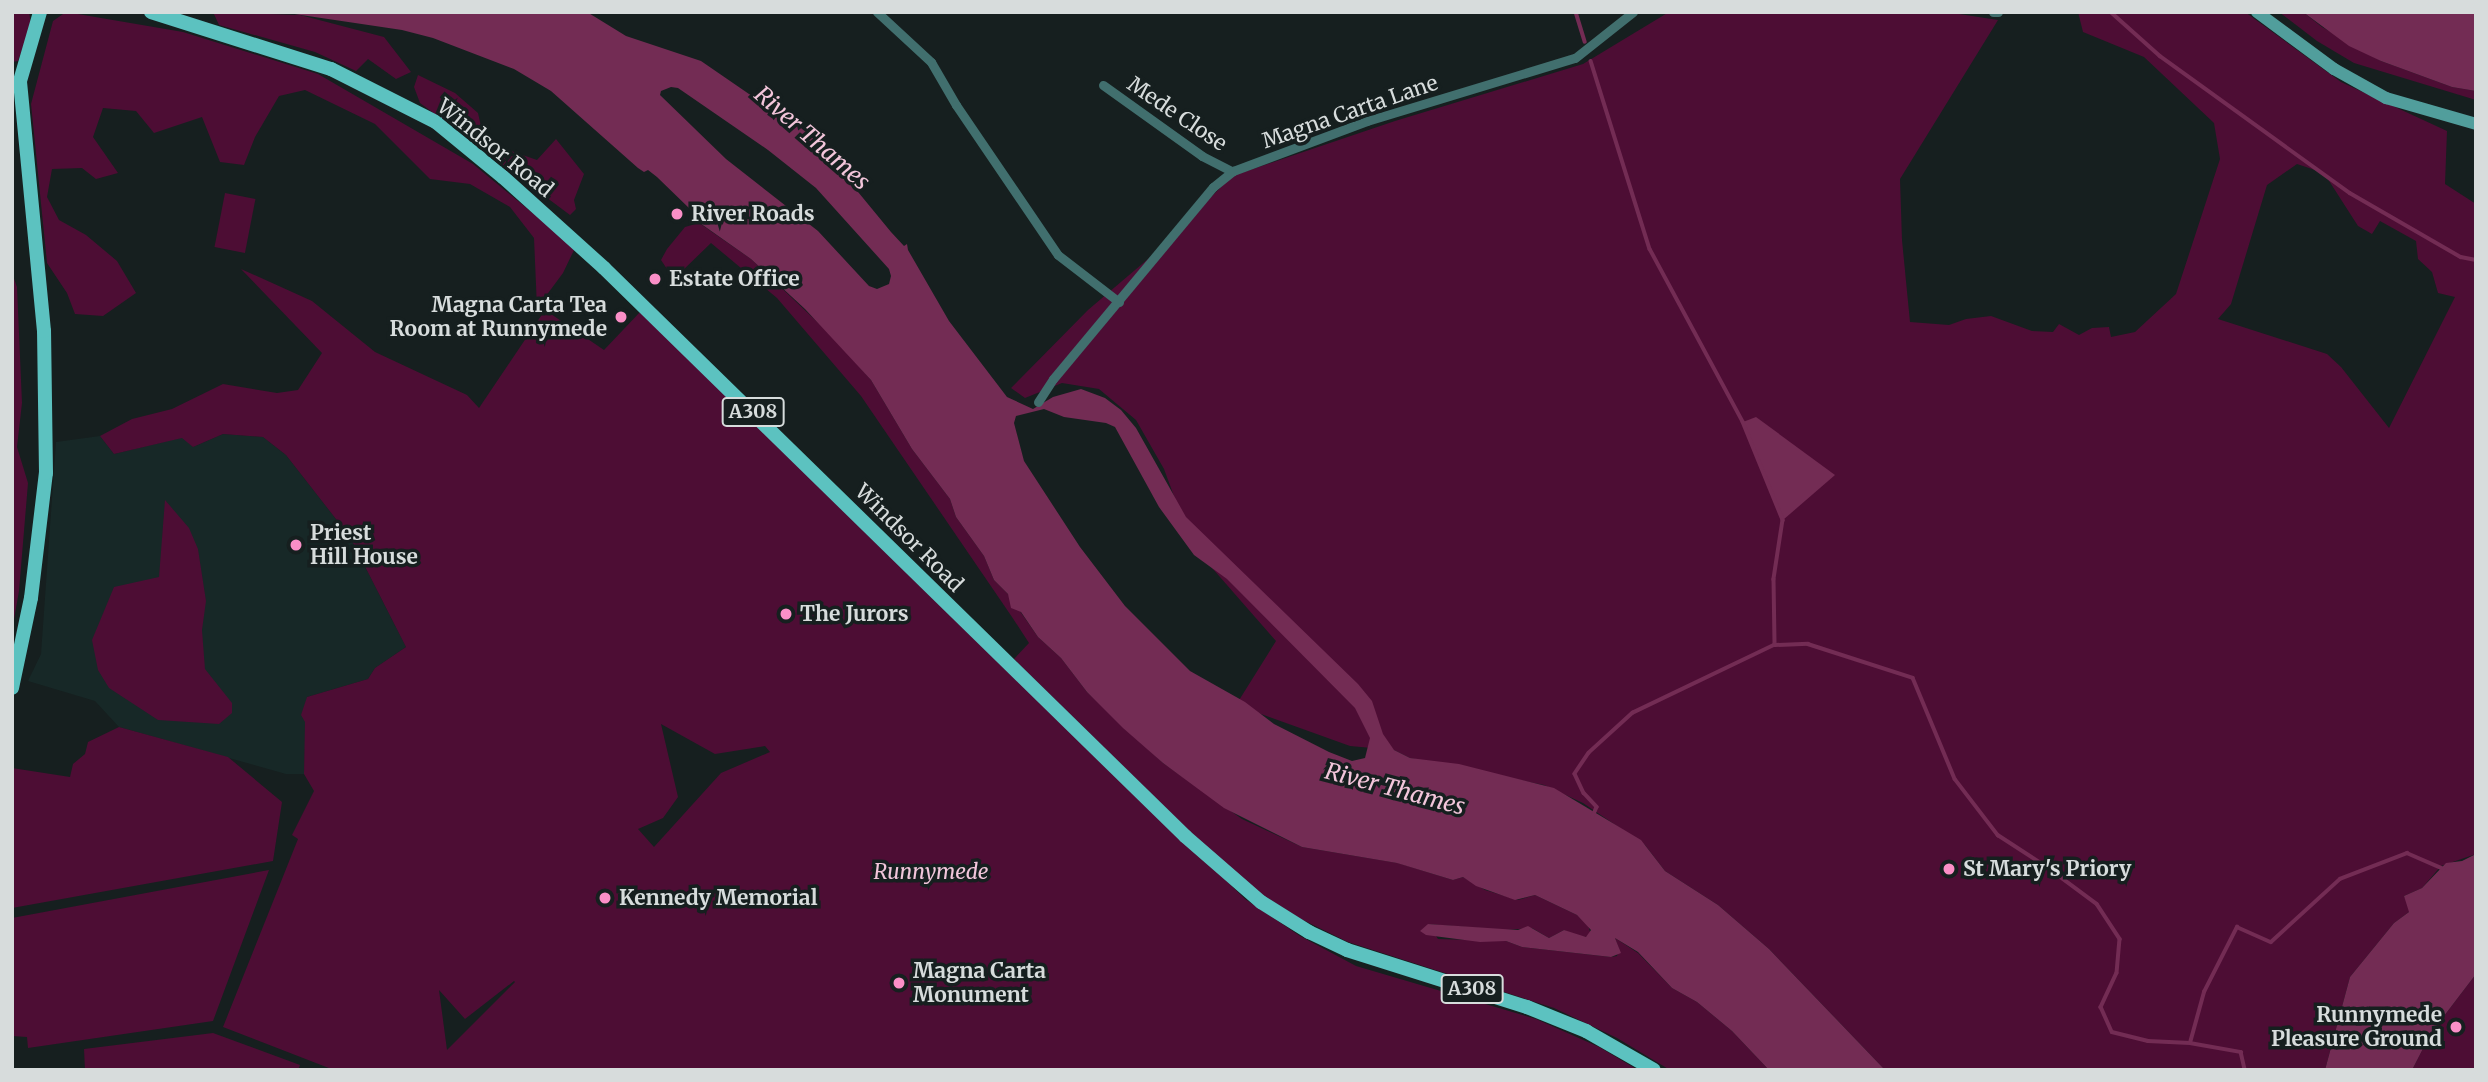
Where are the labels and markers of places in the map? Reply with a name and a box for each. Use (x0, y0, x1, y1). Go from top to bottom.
place label: River Roads (691, 201, 815, 227)
marker: River Roads (669, 206, 685, 222)
place label: Estate Office (669, 266, 800, 292)
marker: Estate Office (647, 271, 663, 287)
place label: Magna Carta Tea Room at Runnymede (389, 292, 607, 342)
marker: Magna Carta Tea Room at Runnymede (613, 309, 629, 325)
place label: Priest Hill House (310, 520, 418, 570)
marker: Priest Hill House (288, 537, 304, 553)
place label: The Jurors (800, 601, 909, 627)
marker: The Jurors (778, 606, 794, 622)
place label: St Mary's Priory (1963, 856, 2131, 882)
marker: St Mary's Priory (1941, 861, 1957, 877)
place label: Kennedy Memorial (619, 885, 817, 911)
marker: Kennedy Memorial (597, 890, 613, 906)
place label: Magna Carta Monument (913, 958, 1046, 1008)
marker: Magna Carta Monument (891, 975, 907, 991)
place label: Runnymede Pleasure Ground (2271, 1002, 2442, 1052)
marker: Runnymede Pleasure Ground (2448, 1019, 2464, 1035)

